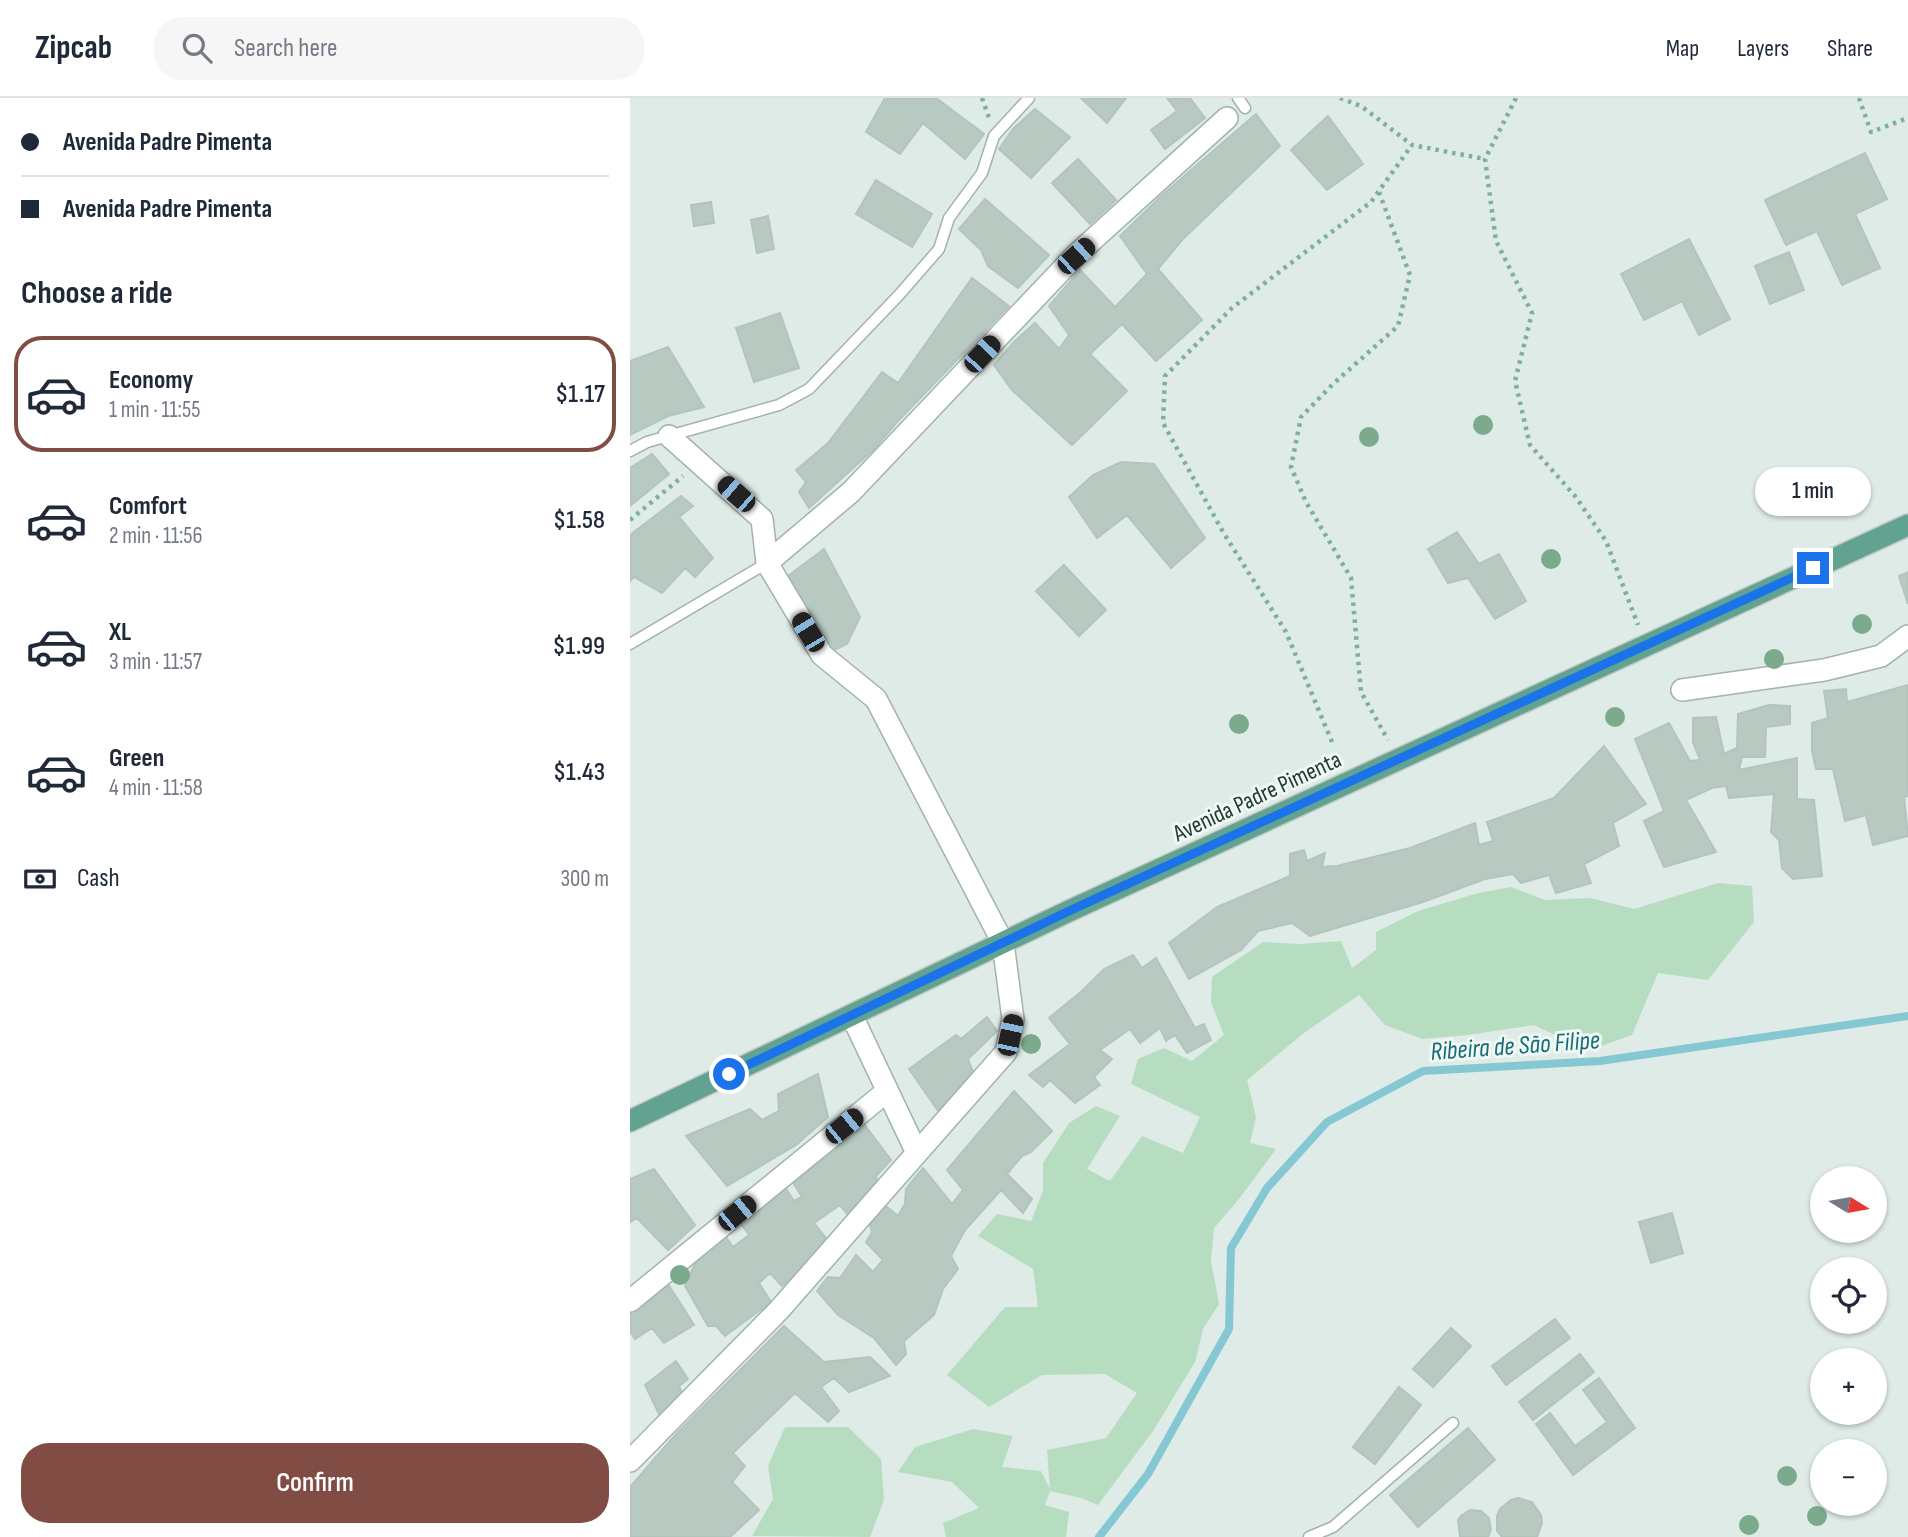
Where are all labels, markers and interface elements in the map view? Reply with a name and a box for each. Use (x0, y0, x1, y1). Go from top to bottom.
search box (154, 17, 644, 80)
text: Zipcab (35, 28, 112, 68)
icon: search (178, 29, 216, 67)
text: Search here (234, 33, 337, 64)
text: Map (1666, 34, 1699, 63)
text: Layers (1737, 34, 1789, 63)
text: Share (1827, 34, 1873, 63)
text: Avenida Padre Pimenta (63, 127, 272, 158)
text: Avenida Padre Pimenta (63, 194, 272, 225)
car (1054, 234, 1099, 278)
text: Choose a ride (21, 274, 173, 313)
car (960, 331, 1005, 377)
icon: car (25, 363, 88, 426)
text: Economy (109, 365, 193, 396)
text: $1.17 (555, 379, 605, 410)
text: 1 min · 11:55 (109, 396, 200, 424)
callout: 1 min (1755, 466, 1871, 516)
car (714, 472, 759, 516)
text: 1 min (1792, 477, 1834, 505)
icon: car (25, 489, 88, 552)
text: Comfort (109, 491, 187, 522)
text: $1.58 (553, 505, 605, 536)
text: 2 min · 11:56 (109, 522, 203, 550)
route end (1797, 552, 1829, 584)
car (789, 609, 828, 655)
icon: car (25, 615, 88, 678)
text: XL (109, 617, 131, 648)
text: $1.99 (552, 631, 605, 662)
text: 3 min · 11:57 (109, 648, 202, 676)
icon: car (25, 741, 88, 804)
text: Green (109, 743, 164, 774)
street label: Avenida Padre Pimenta (1168, 745, 1346, 848)
text: $1.43 (553, 757, 605, 788)
text: 4 min · 11:58 (109, 774, 203, 802)
icon: cash (21, 860, 59, 898)
text: Cash (77, 863, 120, 894)
text: 300 m (560, 865, 609, 893)
car (996, 1012, 1025, 1058)
water label: Ribeira de São Filipe (1429, 1025, 1601, 1068)
route start (713, 1058, 745, 1090)
car (822, 1105, 867, 1147)
north arrow (1810, 1166, 1886, 1242)
map controls (1810, 1166, 1887, 1516)
car (715, 1192, 760, 1234)
button: locate (1810, 1257, 1887, 1334)
button: + (1810, 1348, 1887, 1425)
button: − (1810, 1439, 1887, 1516)
button: Confirm (21, 1443, 609, 1523)

